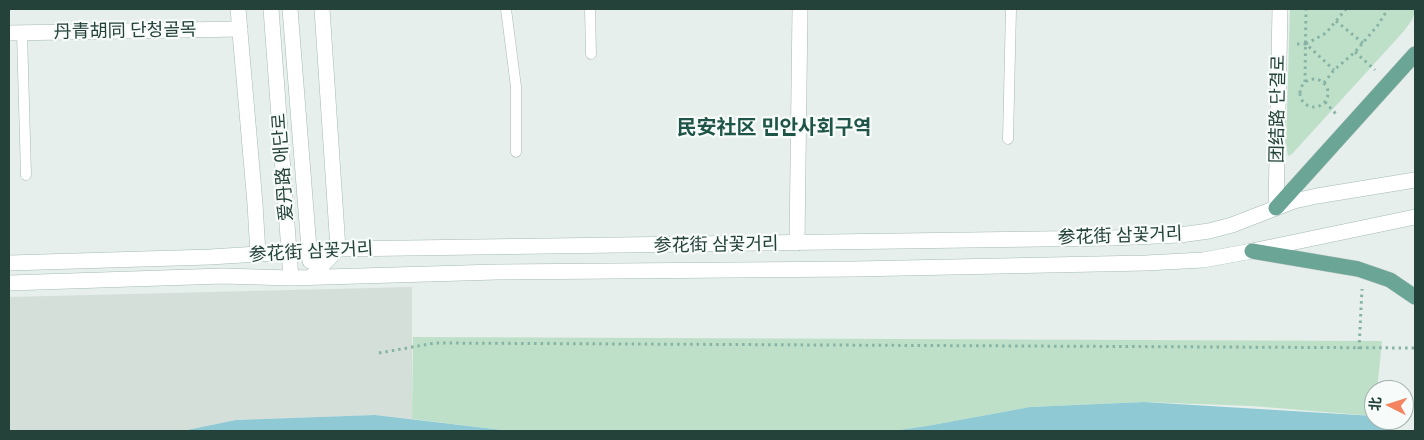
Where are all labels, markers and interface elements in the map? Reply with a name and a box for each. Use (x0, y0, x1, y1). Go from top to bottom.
street label: 丹青胡同 단청골목 (53, 19, 197, 43)
street label: 团结路 단결로 (1266, 55, 1290, 163)
street label: 爱丹路 애단로 (268, 112, 298, 222)
district label: 民安社区 민안사회구역 (676, 116, 872, 140)
street label: 参花街 삼꽃거리 (1057, 223, 1183, 249)
street label: 参花街 삼꽃거리 (653, 233, 779, 257)
street label: 参花街 삼꽃거리 (248, 238, 374, 266)
north arrow (1364, 380, 1414, 430)
text: 北 (1366, 396, 1384, 411)

